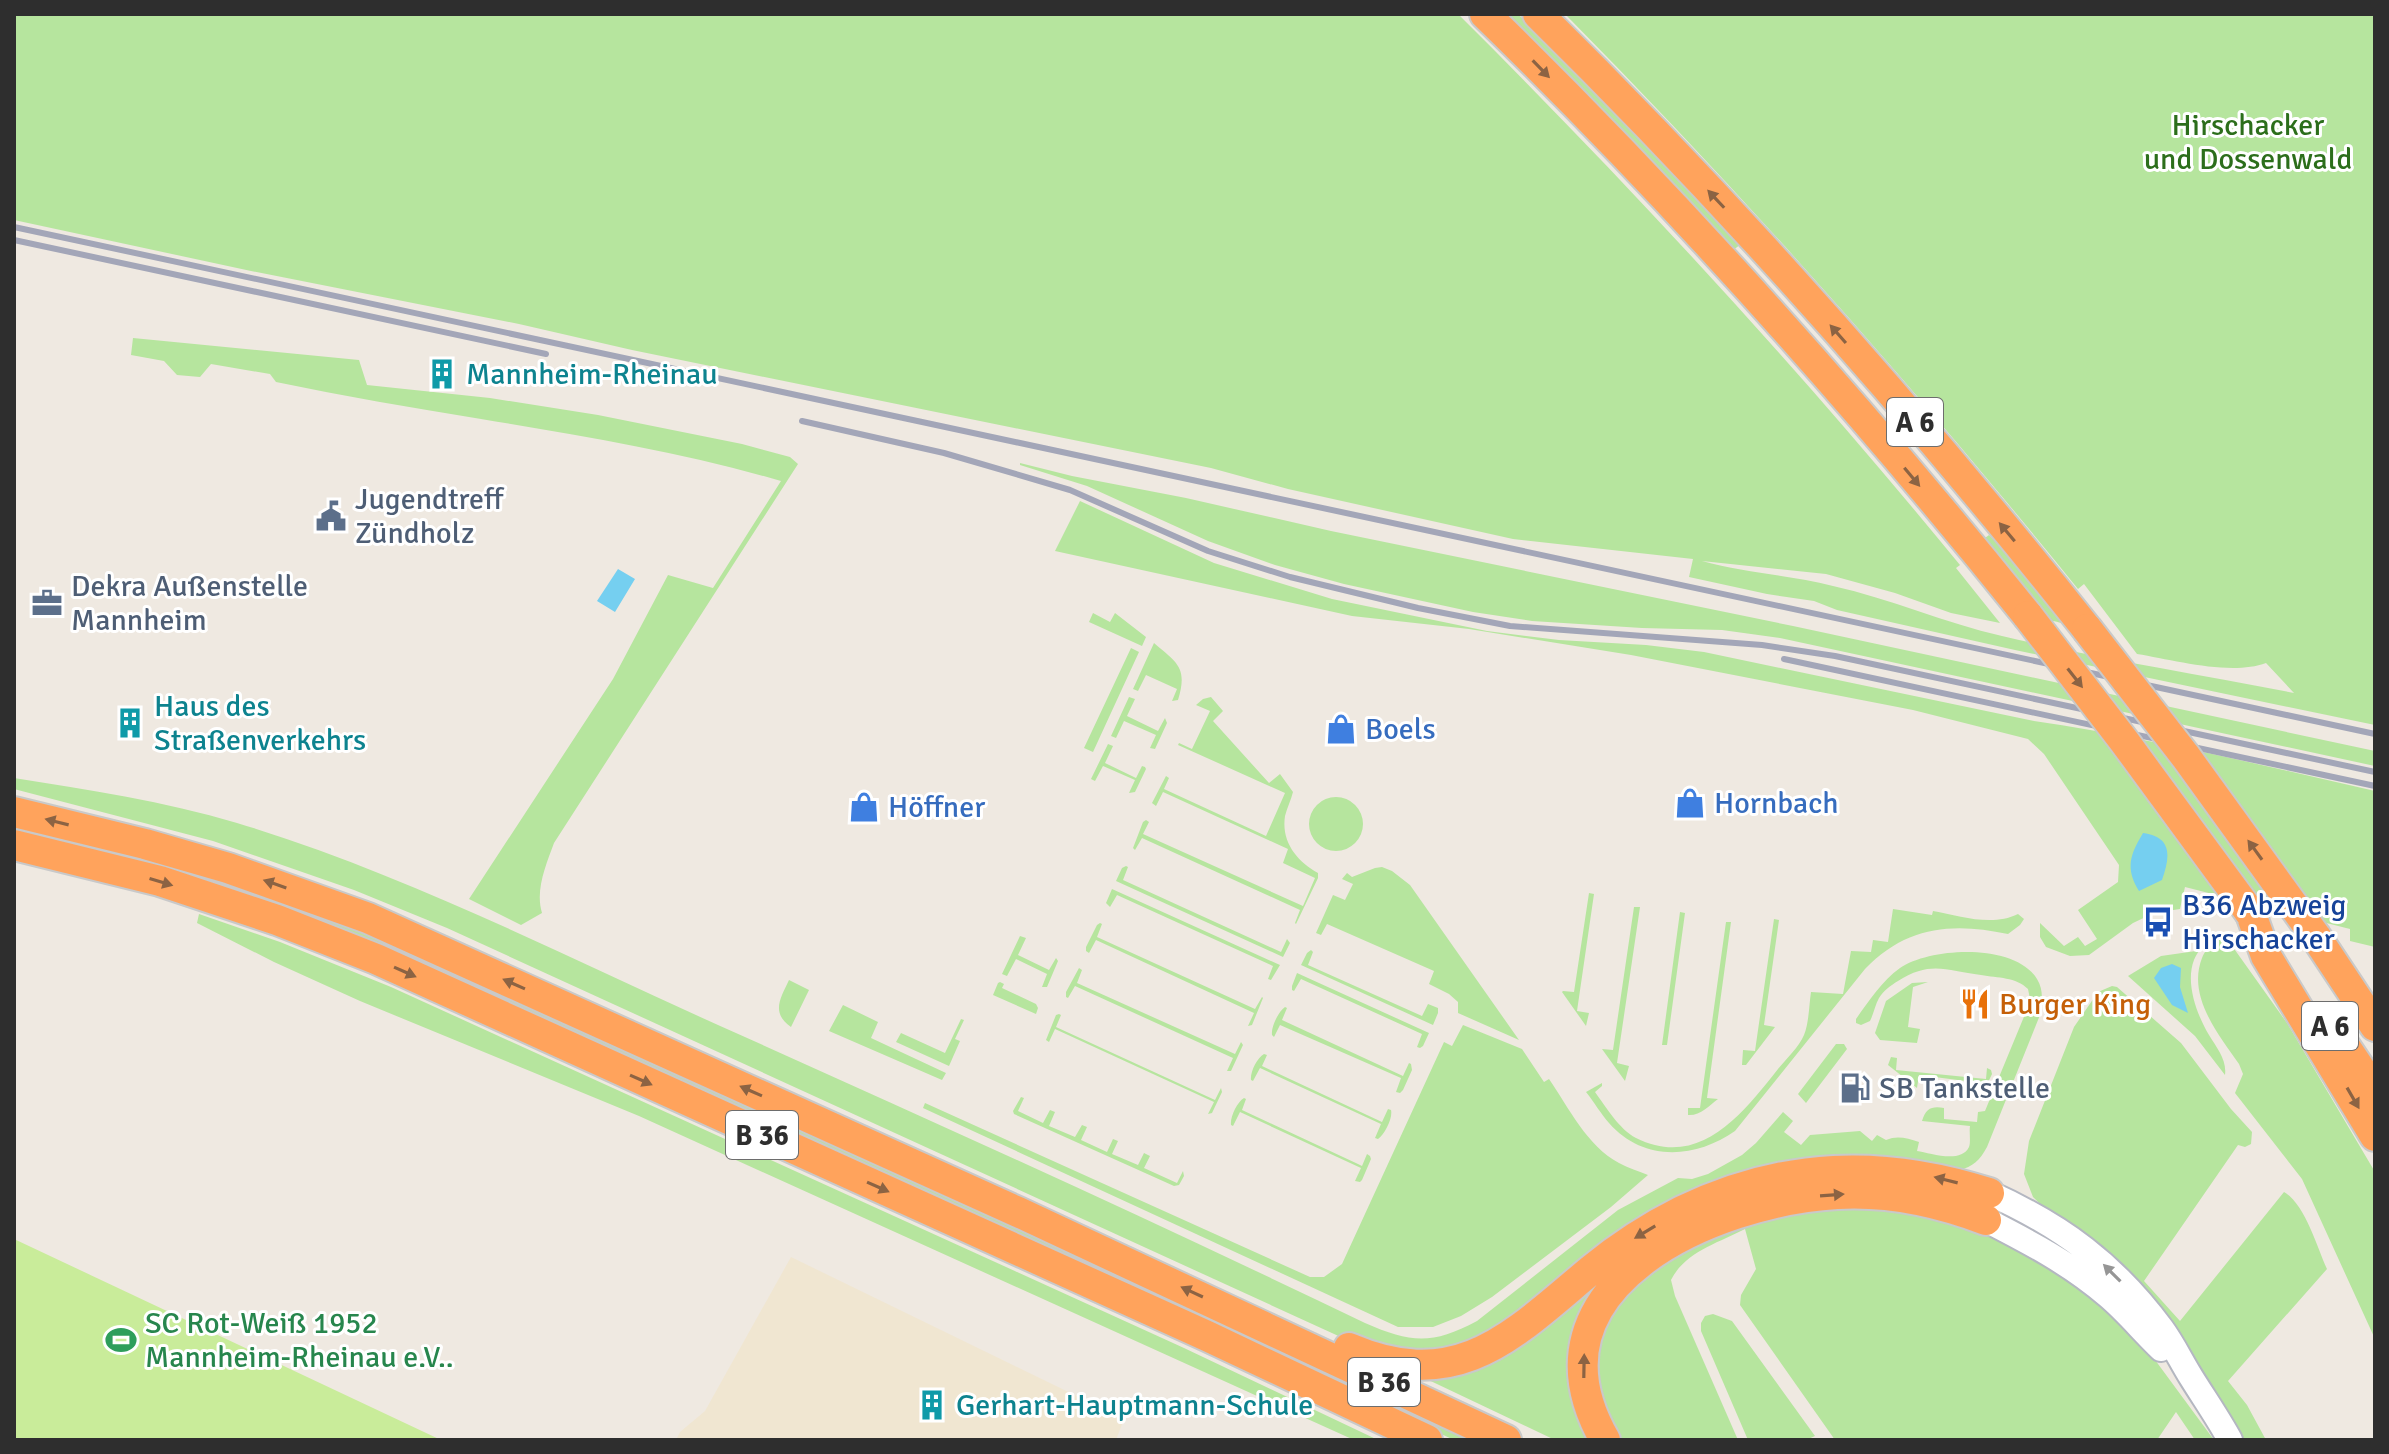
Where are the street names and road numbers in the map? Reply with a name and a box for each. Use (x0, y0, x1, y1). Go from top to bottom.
road number: A 6 (1887, 398, 1943, 446)
road number: A 6 (2302, 1002, 2358, 1050)
road number: B 36 (726, 1111, 798, 1159)
road number: B 36 (1348, 1358, 1420, 1406)

